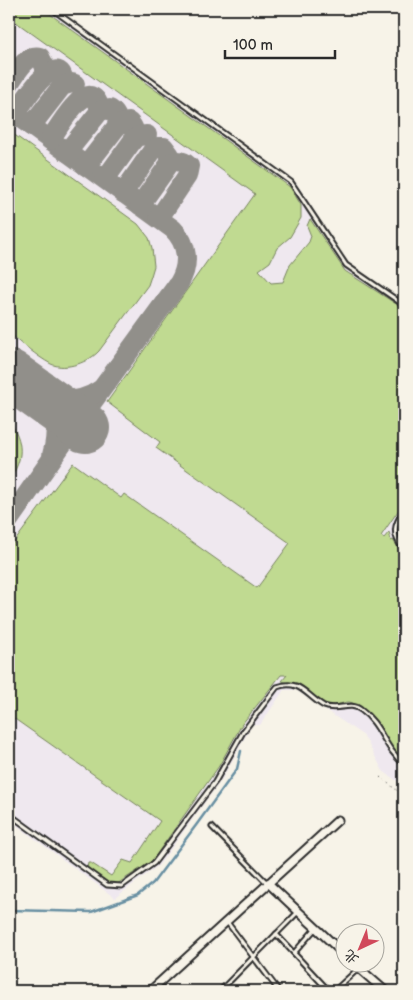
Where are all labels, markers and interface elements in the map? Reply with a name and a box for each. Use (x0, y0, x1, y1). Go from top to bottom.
scale bar (225, 28, 336, 60)
text: 100 m (233, 36, 273, 55)
north arrow (336, 922, 386, 972)
text: 北 (340, 946, 362, 968)

